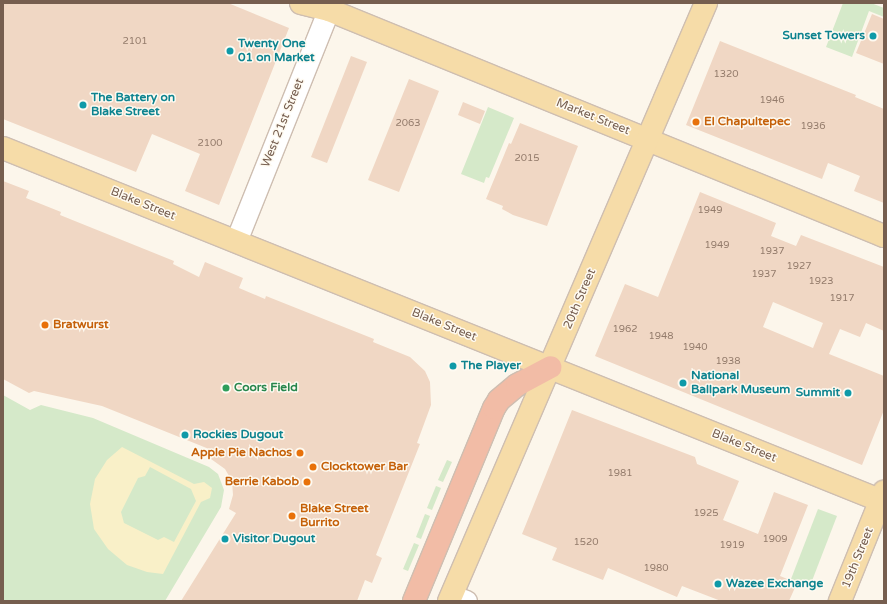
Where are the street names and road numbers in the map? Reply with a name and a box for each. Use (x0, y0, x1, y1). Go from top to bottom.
street label: West 21st Street (259, 76, 307, 170)
street label: Market Street (554, 96, 632, 138)
street label: Blake Street (108, 184, 178, 224)
street label: 20th Street (561, 267, 599, 331)
street label: Blake Street (409, 305, 479, 345)
street label: Blake Street (709, 426, 779, 466)
street label: 19th Street (839, 525, 877, 591)

